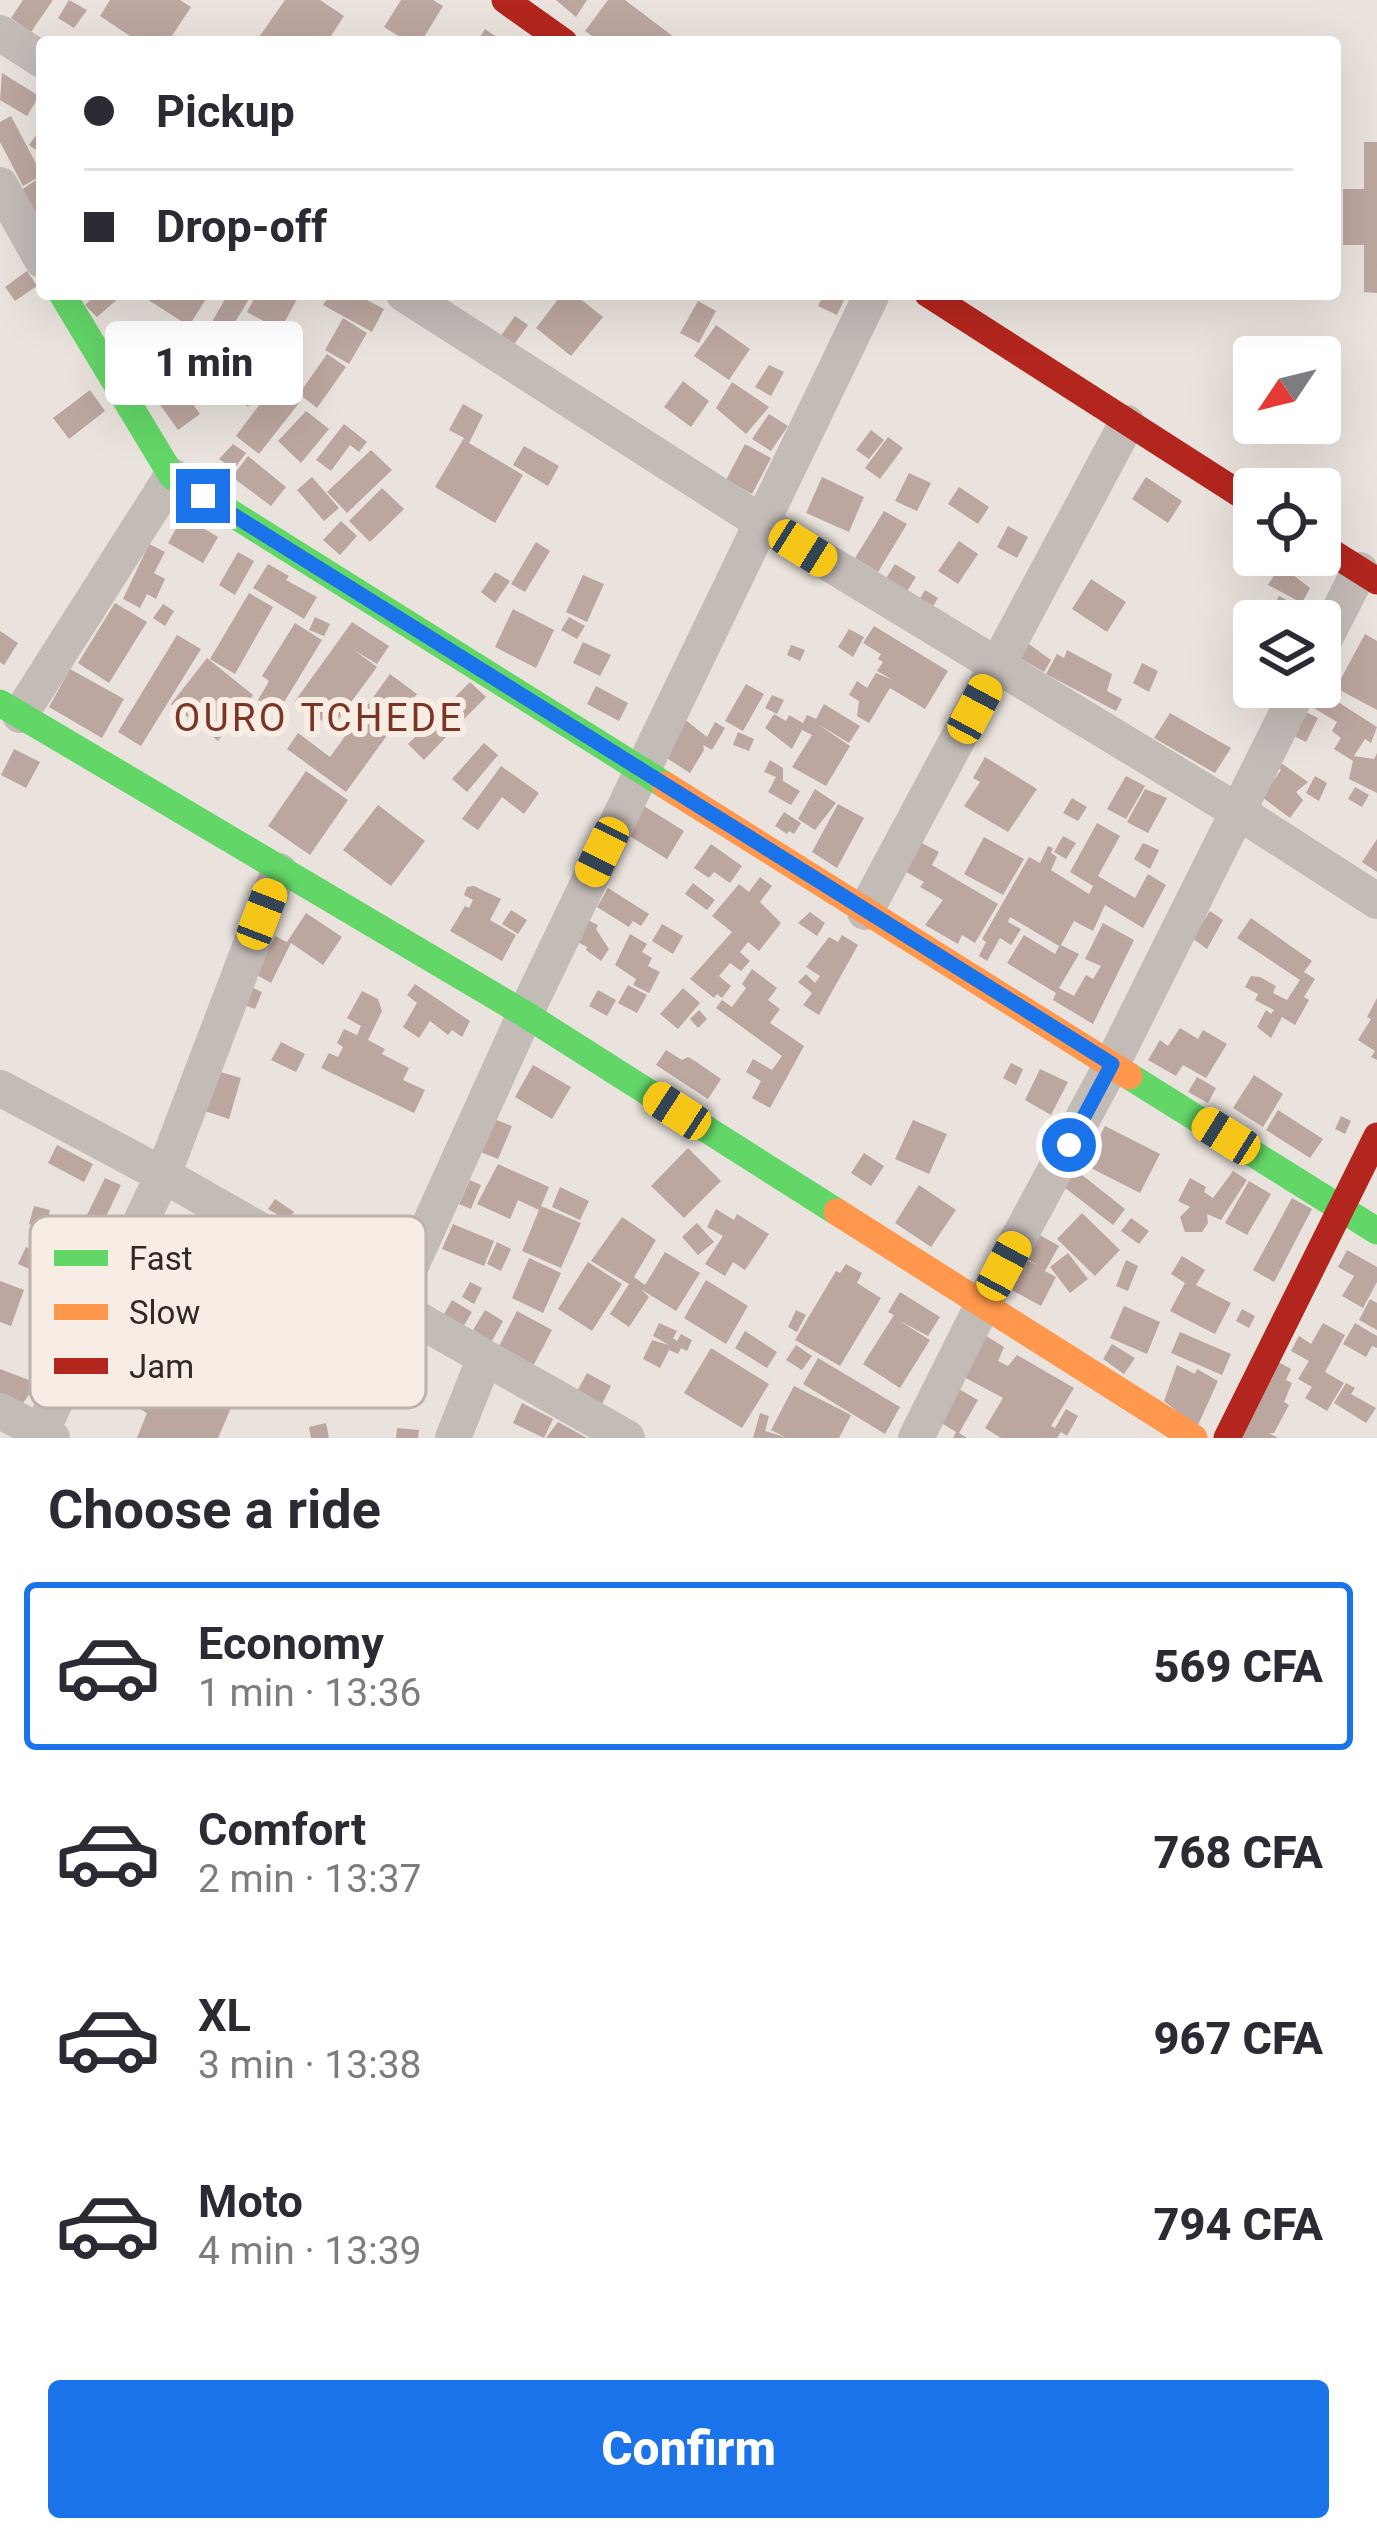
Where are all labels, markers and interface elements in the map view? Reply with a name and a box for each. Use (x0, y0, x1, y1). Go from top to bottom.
text: Pickup (156, 85, 295, 138)
text: Drop-off (156, 200, 327, 253)
callout: 1 min (104, 322, 302, 406)
north arrow (1233, 336, 1341, 444)
map controls (1233, 336, 1341, 708)
text: 1 min (155, 340, 253, 386)
button: locate (1233, 468, 1341, 576)
route end (176, 469, 230, 523)
car (763, 514, 843, 582)
button: layers (1233, 600, 1341, 708)
car (942, 669, 1008, 749)
district label: OURO TCHEDE (174, 695, 464, 741)
car (570, 812, 634, 892)
car (232, 874, 292, 954)
car (637, 1076, 717, 1146)
car (1186, 1102, 1266, 1170)
route start (1042, 1118, 1096, 1172)
legend (30, 1216, 426, 1408)
car (971, 1226, 1037, 1306)
text: Fast (129, 1239, 192, 1278)
text: Slow (129, 1293, 200, 1332)
text: Jam (129, 1347, 194, 1386)
text: Choose a ride (48, 1478, 381, 1541)
icon: car (54, 1612, 162, 1720)
text: Economy (198, 1617, 384, 1670)
text: 569 CFA (1154, 1640, 1323, 1693)
text: 1 min · 13:36 (198, 1670, 421, 1716)
icon: car (54, 1798, 162, 1906)
text: Comfort (198, 1803, 366, 1856)
text: 768 CFA (1154, 1826, 1323, 1879)
text: 2 min · 13:37 (198, 1856, 421, 1902)
icon: car (54, 1984, 162, 2092)
text: XL (198, 1989, 251, 2042)
text: 967 CFA (1154, 2012, 1323, 2065)
text: 3 min · 13:38 (198, 2042, 421, 2088)
icon: car (54, 2170, 162, 2278)
text: Moto (198, 2175, 303, 2228)
text: 794 CFA (1154, 2198, 1323, 2251)
text: 4 min · 13:39 (198, 2228, 421, 2274)
button: Confirm (48, 2380, 1329, 2518)

